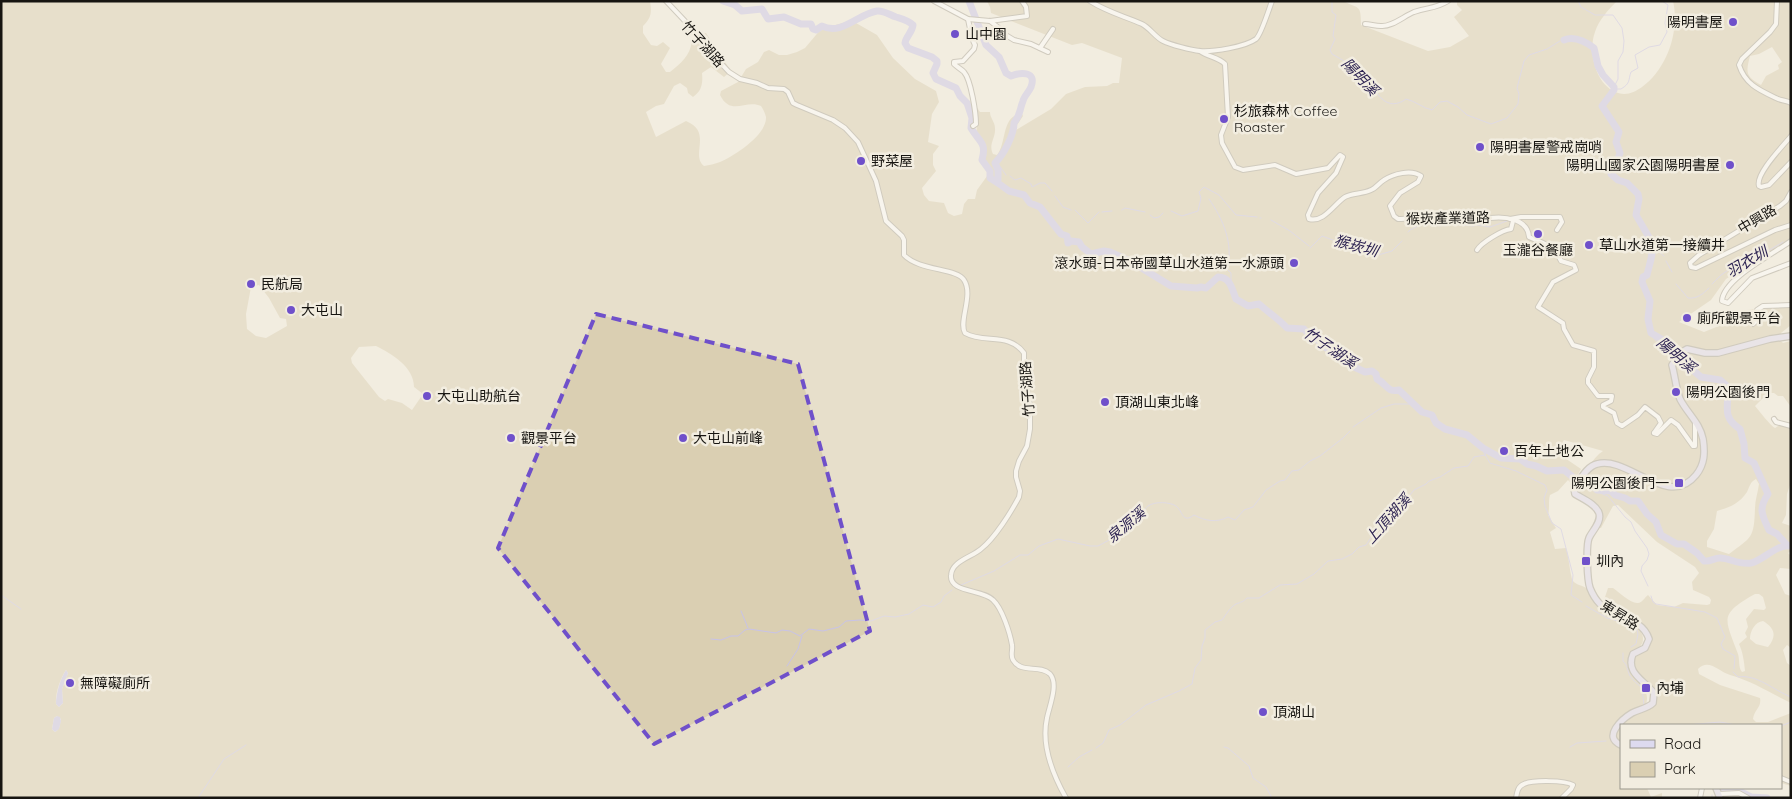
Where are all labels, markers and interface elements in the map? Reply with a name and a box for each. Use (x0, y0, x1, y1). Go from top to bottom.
place label: 陽明書屋 (1667, 13, 1723, 31)
marker: 陽明書屋 (1727, 16, 1739, 28)
street label: 竹子湖路 (678, 17, 728, 71)
place label: 山中園 (965, 25, 1007, 43)
marker: 山中園 (949, 28, 961, 40)
water label: 陽明溪 (1338, 54, 1384, 101)
place label: 杉旅森林 Coffee Roaster (1234, 102, 1337, 136)
marker: 杉旅森林 Coffee Roaster (1218, 113, 1230, 125)
place label: 陽明書屋警戒崗哨 (1490, 138, 1602, 156)
marker: 陽明書屋警戒崗哨 (1474, 141, 1486, 153)
place label: 野菜屋 (871, 152, 913, 170)
marker: 野菜屋 (855, 155, 867, 167)
place label: 陽明山國家公園陽明書屋 (1566, 156, 1720, 174)
marker: 陽明山國家公園陽明書屋 (1724, 159, 1736, 171)
street label: 中興路 (1734, 200, 1780, 238)
street label: 猴崁產業道路 (1406, 208, 1490, 228)
marker: 玉瀧谷餐廳 (1532, 228, 1544, 240)
water label: 猴崁圳 (1332, 231, 1382, 261)
place label: 草山水道第一接續井 (1599, 236, 1725, 254)
marker: 草山水道第一接續井 (1583, 239, 1595, 251)
place label: 玉瀧谷餐廳 (1503, 241, 1573, 259)
water label: 羽衣圳 (1723, 241, 1773, 281)
place label: 滾水頭-日本帝國草山水道第一水源頭 (1055, 254, 1284, 272)
marker: 滾水頭-日本帝國草山水道第一水源頭 (1288, 257, 1300, 269)
place label: 民航局 (261, 275, 303, 293)
marker: 民航局 (245, 278, 257, 290)
place label: 大屯山 (301, 301, 343, 319)
marker: 大屯山 (285, 304, 297, 316)
place label: 廁所觀景平台 (1697, 309, 1781, 327)
marker: 廁所觀景平台 (1681, 312, 1693, 324)
water label: 竹子湖溪 (1300, 323, 1362, 373)
water label: 陽明溪 (1653, 333, 1701, 378)
street label: 竹子湖路 (1016, 360, 1038, 418)
place label: 陽明公園後門 (1686, 383, 1770, 401)
marker: 陽明公園後門 (1670, 386, 1682, 398)
place label: 大屯山助航台 (437, 387, 521, 405)
marker: 大屯山助航台 (421, 390, 433, 402)
place label: 頂湖山東北峰 (1115, 393, 1199, 411)
marker: 頂湖山東北峰 (1099, 396, 1111, 408)
place label: 觀景平台 (521, 429, 577, 447)
place label: 大屯山前峰 (693, 429, 763, 447)
marker: 觀景平台 (505, 432, 517, 444)
marker: 大屯山前峰 (677, 432, 689, 444)
place label: 百年土地公 (1514, 442, 1584, 460)
marker: 百年土地公 (1498, 445, 1510, 457)
place label: 陽明公園後門一 (1571, 474, 1669, 492)
marker: 陽明公園後門一 (1673, 477, 1685, 489)
water label: 上頂湖溪 (1360, 489, 1416, 547)
water label: 泉源溪 (1102, 502, 1151, 546)
place label: 圳內 (1596, 552, 1624, 570)
marker: 圳內 (1580, 555, 1592, 567)
street label: 東昇路 (1597, 596, 1643, 634)
place label: 無障礙廁所 (80, 674, 150, 692)
marker: 無障礙廁所 (64, 677, 76, 689)
place label: 內埔 (1656, 679, 1684, 697)
marker: 內埔 (1640, 682, 1652, 694)
place label: 頂湖山 (1273, 703, 1315, 721)
marker: 頂湖山 (1257, 706, 1269, 718)
legend (1620, 724, 1782, 789)
text: Road (1664, 734, 1701, 753)
text: Park (1664, 759, 1696, 778)

